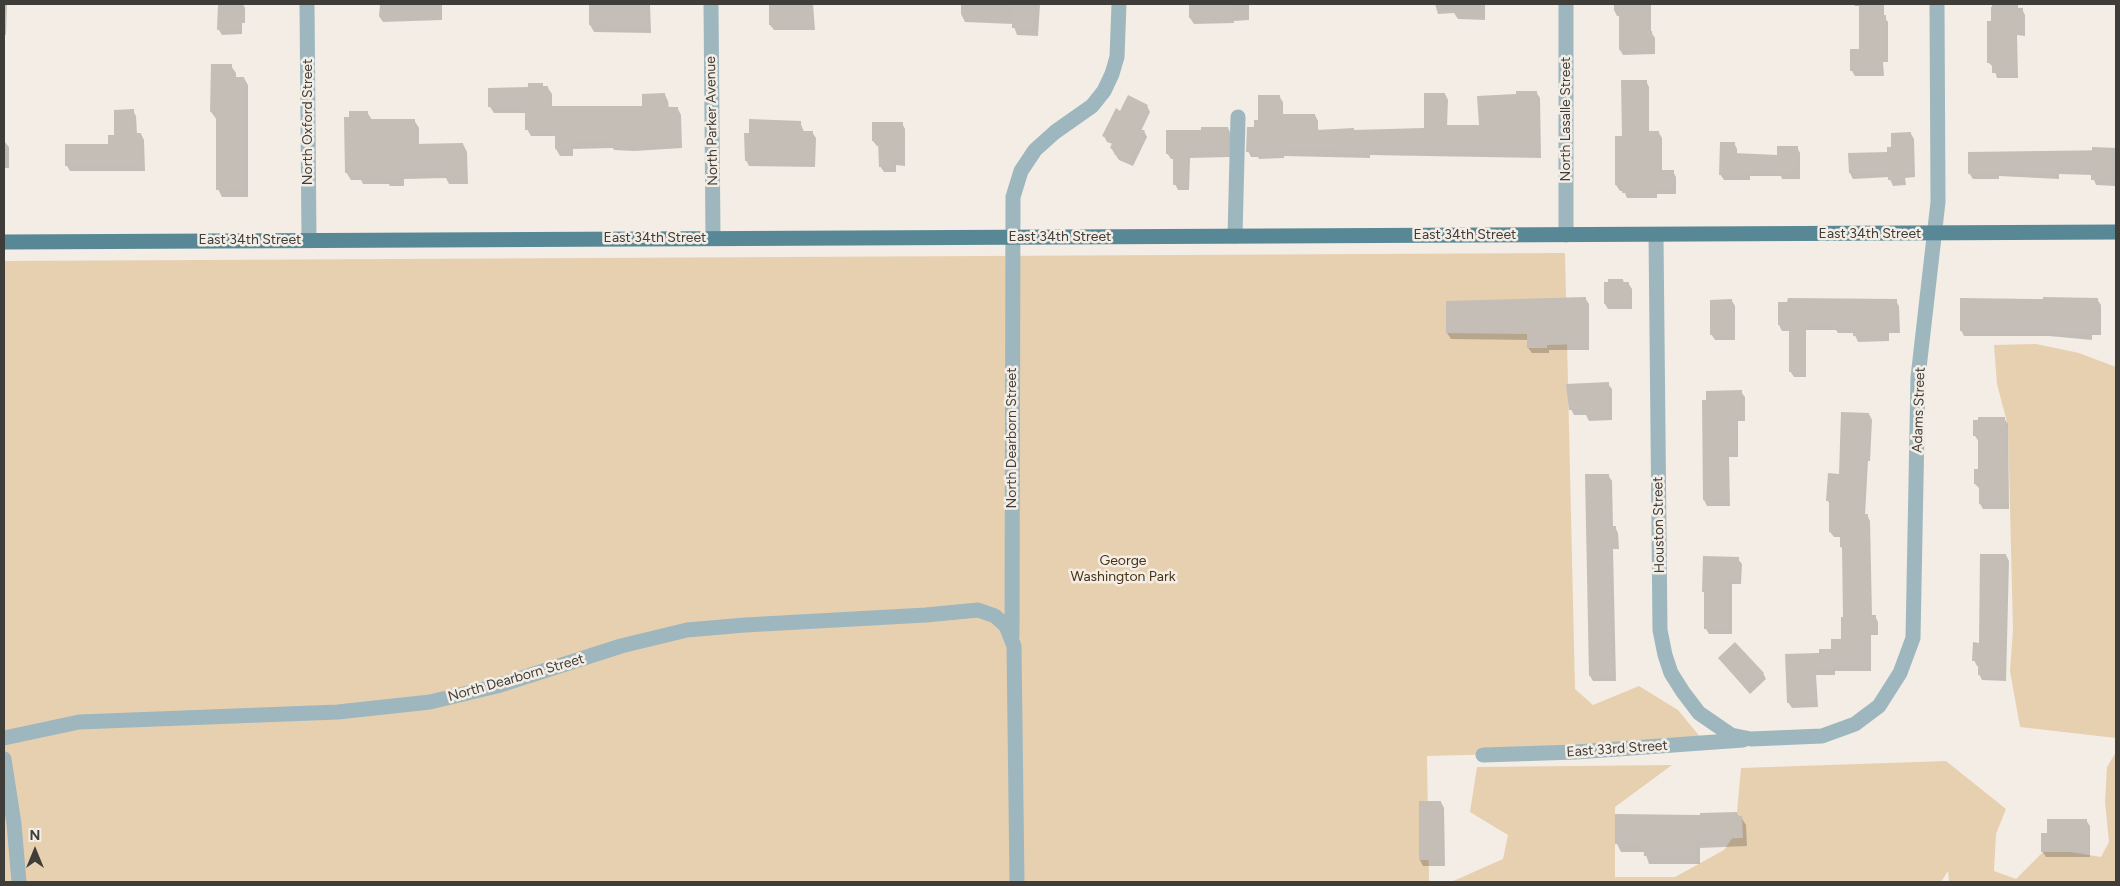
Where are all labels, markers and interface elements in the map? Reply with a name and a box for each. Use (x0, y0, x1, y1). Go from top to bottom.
street label: North Parker Avenue (702, 56, 722, 186)
street label: North Lasalle Street (1558, 57, 1574, 181)
street label: North Oxford Street (300, 59, 316, 185)
street label: East 34th Street (1819, 226, 1921, 242)
street label: East 34th Street (1414, 227, 1516, 243)
street label: East 34th Street (1009, 229, 1111, 245)
street label: East 34th Street (604, 230, 706, 246)
street label: East 34th Street (199, 232, 301, 248)
street label: Adams Street (1909, 367, 1929, 453)
street label: North Dearborn Street (1004, 368, 1020, 508)
street label: Houston Street (1650, 476, 1668, 574)
park label: George Washington Park (1071, 553, 1175, 586)
street label: North Dearborn Street (446, 651, 586, 705)
street label: East 33rd Street (1566, 737, 1668, 761)
north arrow (10, 826, 60, 876)
text: N (30, 827, 40, 844)

